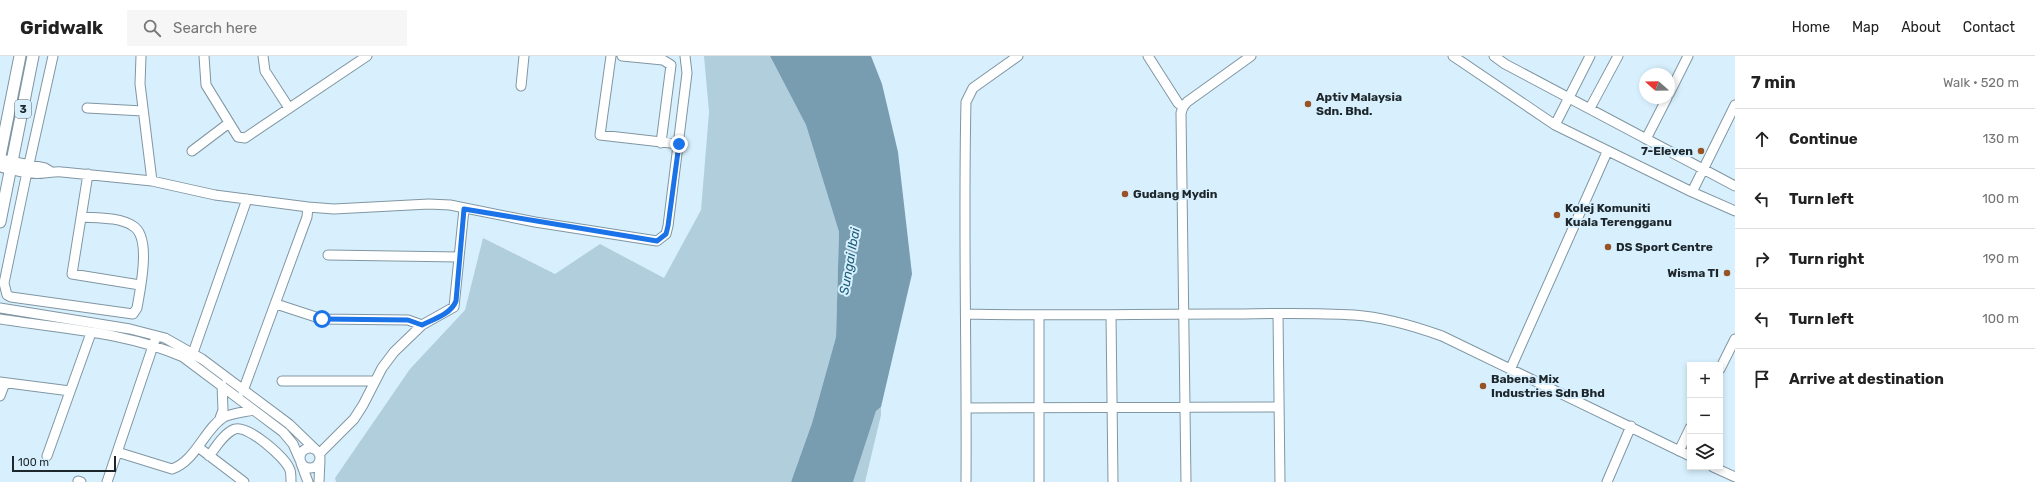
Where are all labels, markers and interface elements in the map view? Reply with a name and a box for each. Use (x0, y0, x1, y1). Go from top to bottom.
search box (127, 10, 407, 46)
text: Gridwalk (20, 16, 103, 39)
icon: search (141, 17, 163, 39)
text: Search here (173, 19, 257, 37)
text: Home (1792, 19, 1830, 36)
text: Map (1852, 19, 1879, 36)
text: About (1901, 19, 1941, 36)
text: Contact (1963, 19, 2015, 36)
north arrow (1639, 68, 1675, 104)
text: 7 min (1751, 72, 1796, 92)
text: Walk · 520 m (1943, 75, 2019, 90)
place label: Aptiv Malaysia Sdn. Bhd. (1316, 90, 1402, 118)
marker: Aptiv Malaysia Sdn. Bhd. (1303, 99, 1313, 109)
road number: 3 (15, 100, 31, 118)
icon: ahead (1751, 128, 1773, 150)
text: Continue (1789, 130, 1858, 148)
text: 130 m (1983, 131, 2019, 146)
route end (670, 135, 688, 153)
place label: 7-Eleven (1641, 144, 1693, 158)
marker: 7-Eleven (1696, 146, 1706, 156)
place label: Gudang Mydin (1133, 187, 1218, 201)
icon: left (1751, 188, 1773, 210)
marker: Gudang Mydin (1120, 189, 1130, 199)
text: Turn left (1789, 190, 1854, 208)
text: 100 m (1982, 191, 2019, 206)
place label: Kolej Komuniti Kuala Terengganu (1565, 201, 1672, 229)
marker: Kolej Komuniti Kuala Terengganu (1552, 210, 1562, 220)
water label: Sungai Ibai (836, 226, 864, 296)
place label: DS Sport Centre (1616, 240, 1713, 254)
marker: DS Sport Centre (1603, 242, 1613, 252)
icon: right (1751, 248, 1773, 270)
text: Turn right (1789, 250, 1864, 268)
text: 190 m (1983, 251, 2019, 266)
place label: Wisma TI (1667, 266, 1719, 280)
marker: Wisma TI (1722, 268, 1732, 278)
icon: left (1751, 308, 1773, 330)
route start (313, 310, 331, 328)
text: Turn left (1789, 310, 1854, 328)
text: 100 m (1982, 311, 2019, 326)
map controls (1687, 362, 1723, 470)
button: + (1687, 362, 1723, 398)
icon: arrive (1751, 368, 1773, 390)
text: Arrive at destination (1789, 370, 1944, 388)
place label: Babena Mix Industries Sdn Bhd (1491, 372, 1605, 400)
marker: Babena Mix Industries Sdn Bhd (1478, 381, 1488, 391)
button: − (1687, 398, 1723, 434)
button: layers (1687, 434, 1723, 470)
scale bar (12, 454, 116, 473)
text: 100 m (18, 456, 49, 469)

